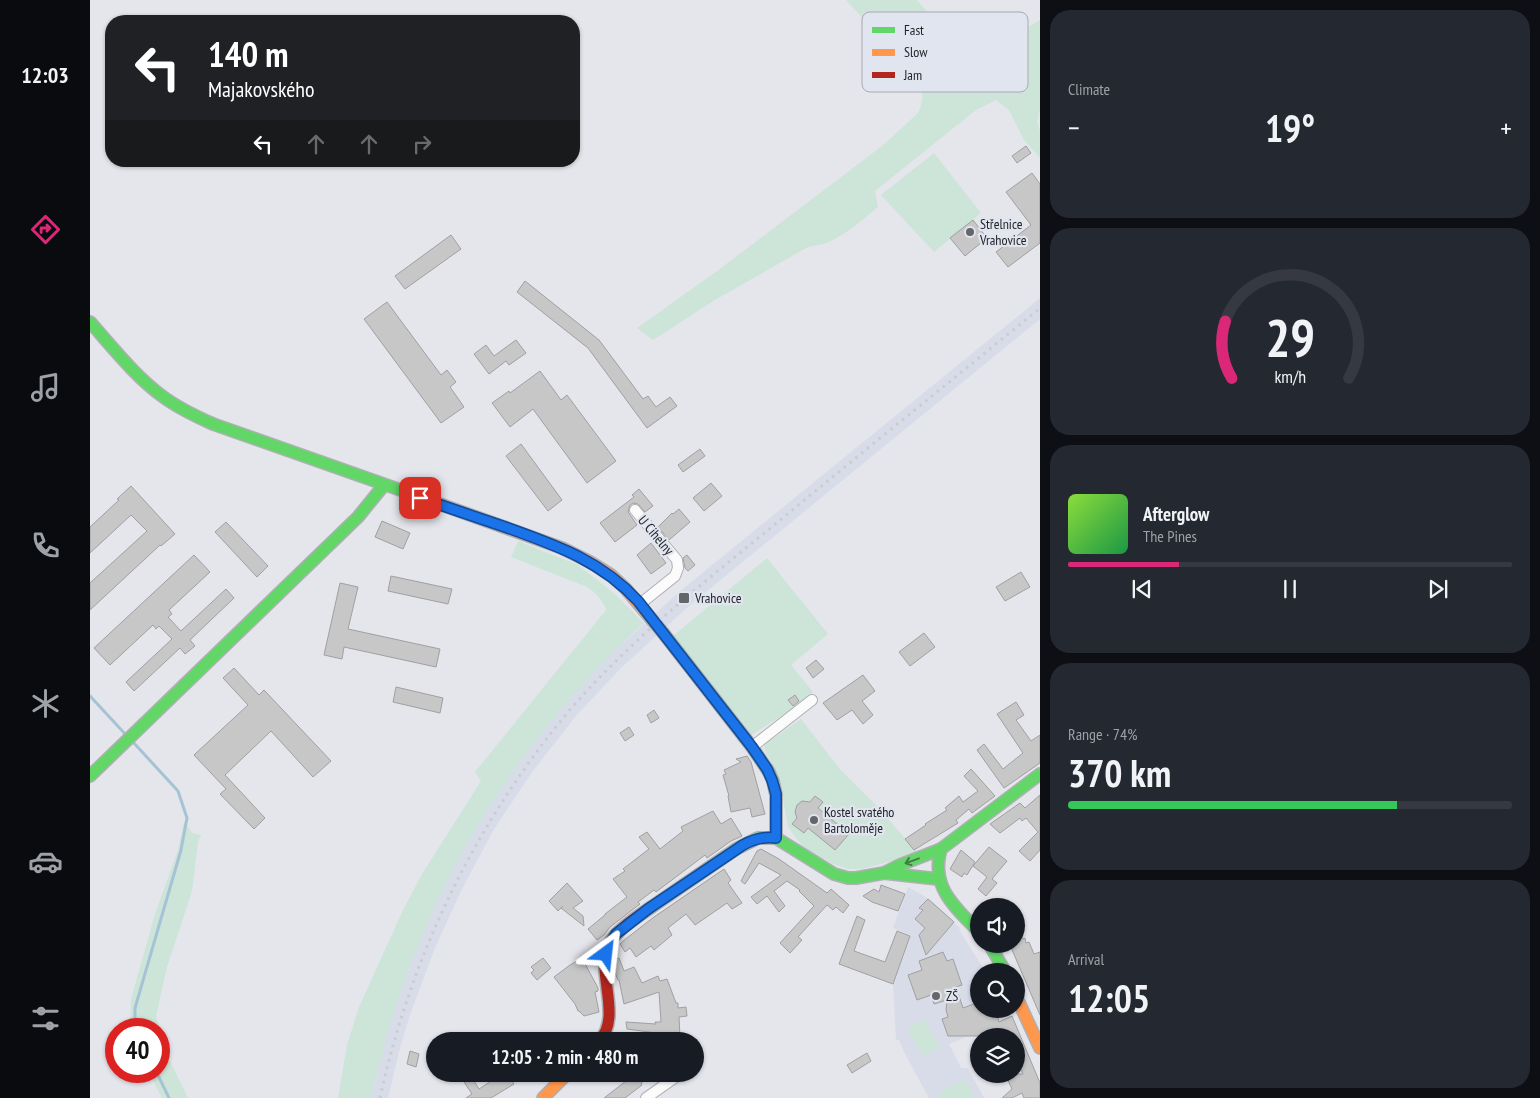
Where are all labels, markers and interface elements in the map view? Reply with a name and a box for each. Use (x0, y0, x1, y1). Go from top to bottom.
legend (862, 12, 1028, 92)
text: Fast (904, 21, 924, 39)
text: 140 m (208, 31, 289, 77)
icon: left (125, 35, 190, 100)
text: Slow (904, 43, 928, 61)
text: 12:03 (21, 61, 69, 89)
text: Jam (903, 66, 922, 84)
text: Majakovského (208, 75, 315, 103)
text: Climate (1068, 79, 1110, 99)
text: 19° (1265, 103, 1315, 152)
text: − (1068, 109, 1080, 146)
text: + (1500, 109, 1512, 146)
icon: left (249, 130, 277, 158)
icon: ahead (302, 130, 330, 158)
icon: ahead (355, 130, 383, 158)
icon: right (408, 130, 436, 158)
icon: directions (28, 212, 63, 247)
place label: Střelnice Vrahovice (979, 215, 1027, 249)
marker: Střelnice Vrahovice (964, 226, 976, 238)
text: 29 (1265, 304, 1315, 371)
text: km/h (1274, 365, 1306, 388)
icon: music (28, 370, 63, 405)
pin (399, 477, 441, 519)
icon: arrive (406, 484, 434, 512)
text: Afterglow (1143, 502, 1209, 526)
street label: U Cihelny (634, 511, 678, 559)
text: The Pines (1143, 526, 1197, 546)
icon: phone (28, 528, 63, 563)
icon: previous (1128, 575, 1156, 603)
icon: pause (1276, 575, 1304, 603)
icon: next (1424, 575, 1452, 603)
place label: Vrahovice (694, 589, 742, 607)
marker: Vrahovice (677, 591, 691, 605)
icon: climate (28, 686, 63, 721)
text: Range · 74% (1068, 724, 1137, 744)
text: 370 km (1068, 748, 1171, 797)
place label: Kostel svatého Bartoloměje (824, 803, 894, 837)
marker: Kostel svatého Bartoloměje (808, 814, 820, 826)
icon: car (28, 844, 63, 879)
one-way arrow (905, 857, 921, 866)
map controls (970, 898, 1025, 1083)
button: sound (970, 898, 1025, 953)
position arrow (579, 927, 631, 979)
text: Arrival (1068, 949, 1104, 969)
button: search (970, 963, 1025, 1018)
text: 12:05 (1068, 973, 1150, 1022)
place label: ZŠ (946, 987, 958, 1005)
marker: ZŠ (930, 990, 942, 1002)
icon: filters (28, 1001, 63, 1036)
speed limit sign: 40 (105, 1018, 170, 1083)
button: layers (970, 1028, 1025, 1083)
text: 12:05 · 2 min · 480 m (492, 1045, 638, 1069)

